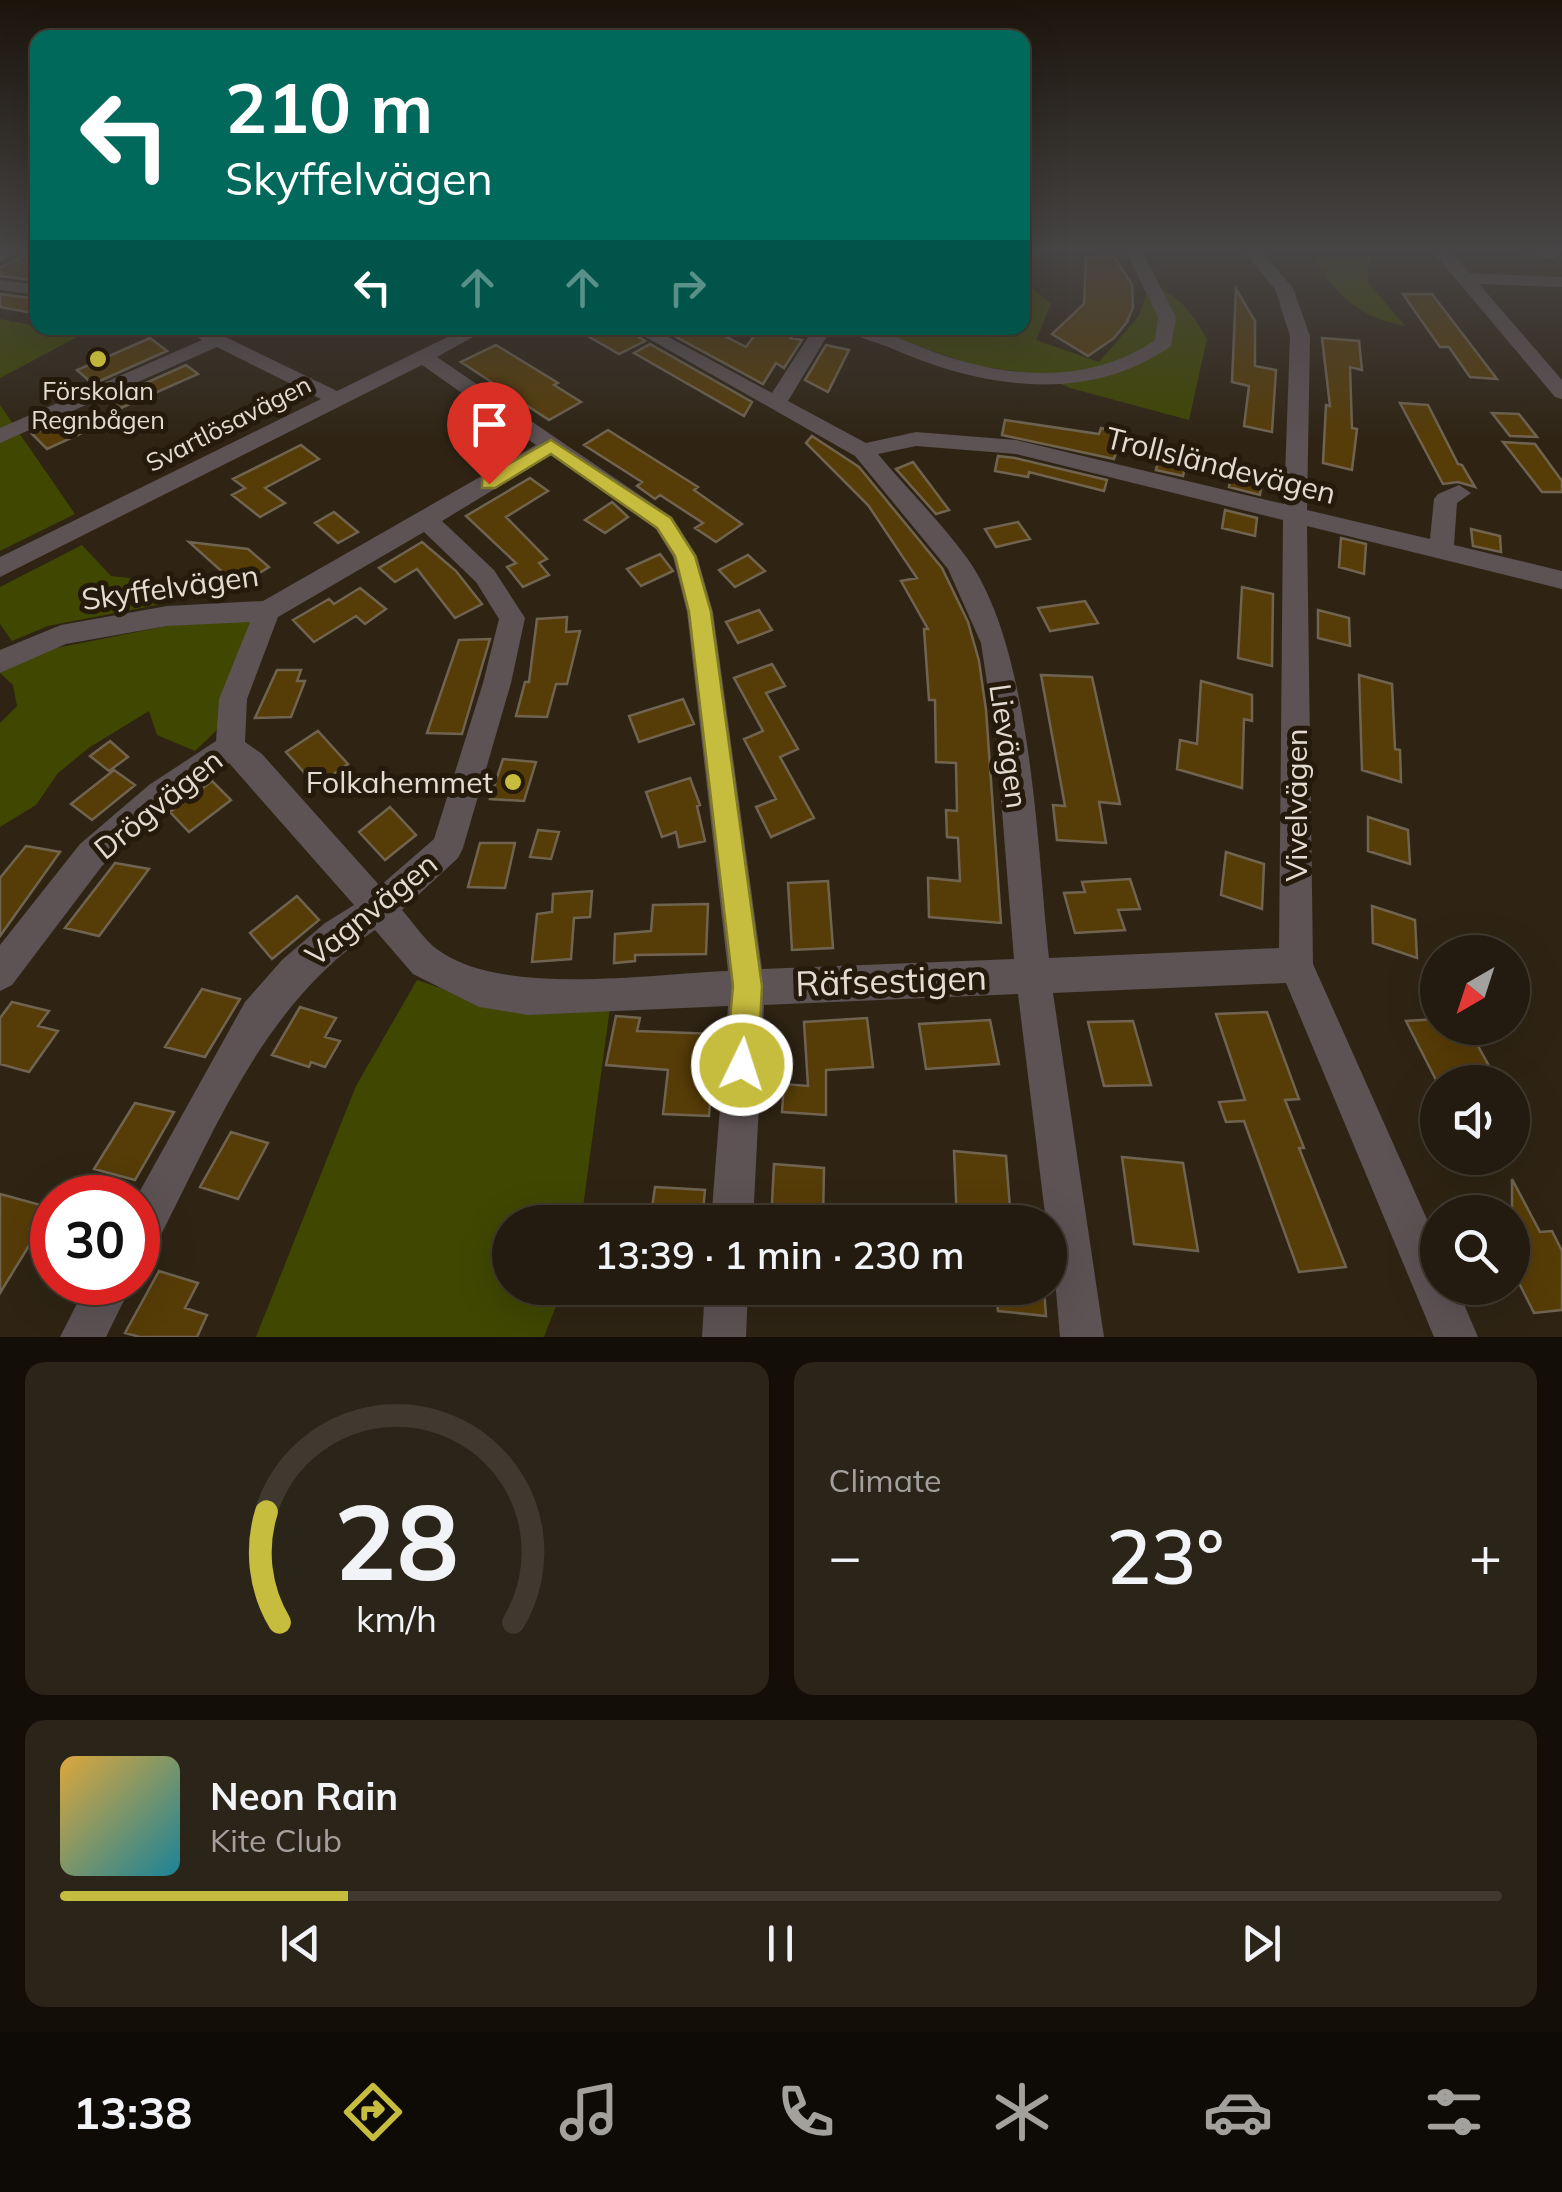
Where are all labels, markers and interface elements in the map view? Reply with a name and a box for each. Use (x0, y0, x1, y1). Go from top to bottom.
text: 210 m (225, 63, 433, 151)
icon: left (60, 70, 190, 200)
text: Skyffelvägen (225, 150, 493, 206)
icon: left (345, 260, 400, 315)
icon: ahead (450, 260, 505, 315)
icon: ahead (555, 260, 610, 315)
icon: right (660, 260, 715, 315)
marker: Förskolan Regnbågen (87, 348, 109, 370)
street label: Svartlösavägen (140, 368, 316, 478)
place label: Förskolan Regnbågen (31, 375, 165, 435)
pin (447, 382, 532, 485)
icon: arrive (462, 397, 517, 452)
street label: Trollsländevägen (1102, 418, 1340, 512)
street label: Skyffelvägen (79, 556, 261, 618)
street label: Lievägen (981, 681, 1037, 811)
street label: Vivelvägen (1277, 728, 1315, 882)
street label: Drögvägen (86, 741, 230, 867)
place label: Folkahemmet (306, 763, 493, 801)
marker: Folkahemmet (502, 771, 524, 793)
street label: Vagnvägen (297, 844, 445, 974)
north arrow (1420, 935, 1530, 1045)
map controls (1420, 935, 1530, 1305)
street label: Räfsestigen (794, 955, 988, 1005)
position arrow (690, 1013, 794, 1117)
button: sound (1420, 1065, 1530, 1175)
speed limit sign: 30 (30, 1175, 160, 1305)
button: search (1420, 1195, 1530, 1305)
text: 13:39 · 1 min · 230 m (594, 1231, 965, 1279)
text: Climate (829, 1460, 941, 1500)
text: 28 (334, 1475, 459, 1606)
text: 23° (1106, 1509, 1224, 1603)
text: − (829, 1521, 862, 1590)
text: + (1469, 1521, 1502, 1590)
text: km/h (356, 1596, 437, 1641)
text: Neon Rain (210, 1772, 398, 1820)
text: Kite Club (210, 1820, 342, 1860)
icon: previous (273, 1916, 328, 1971)
icon: pause (753, 1916, 808, 1971)
icon: next (1234, 1916, 1289, 1971)
icon: directions (338, 2077, 408, 2147)
icon: music (554, 2077, 624, 2147)
icon: phone (771, 2077, 841, 2147)
icon: climate (987, 2077, 1057, 2147)
icon: car (1203, 2077, 1273, 2147)
icon: filters (1419, 2077, 1489, 2147)
text: 13:38 (73, 2084, 192, 2140)

